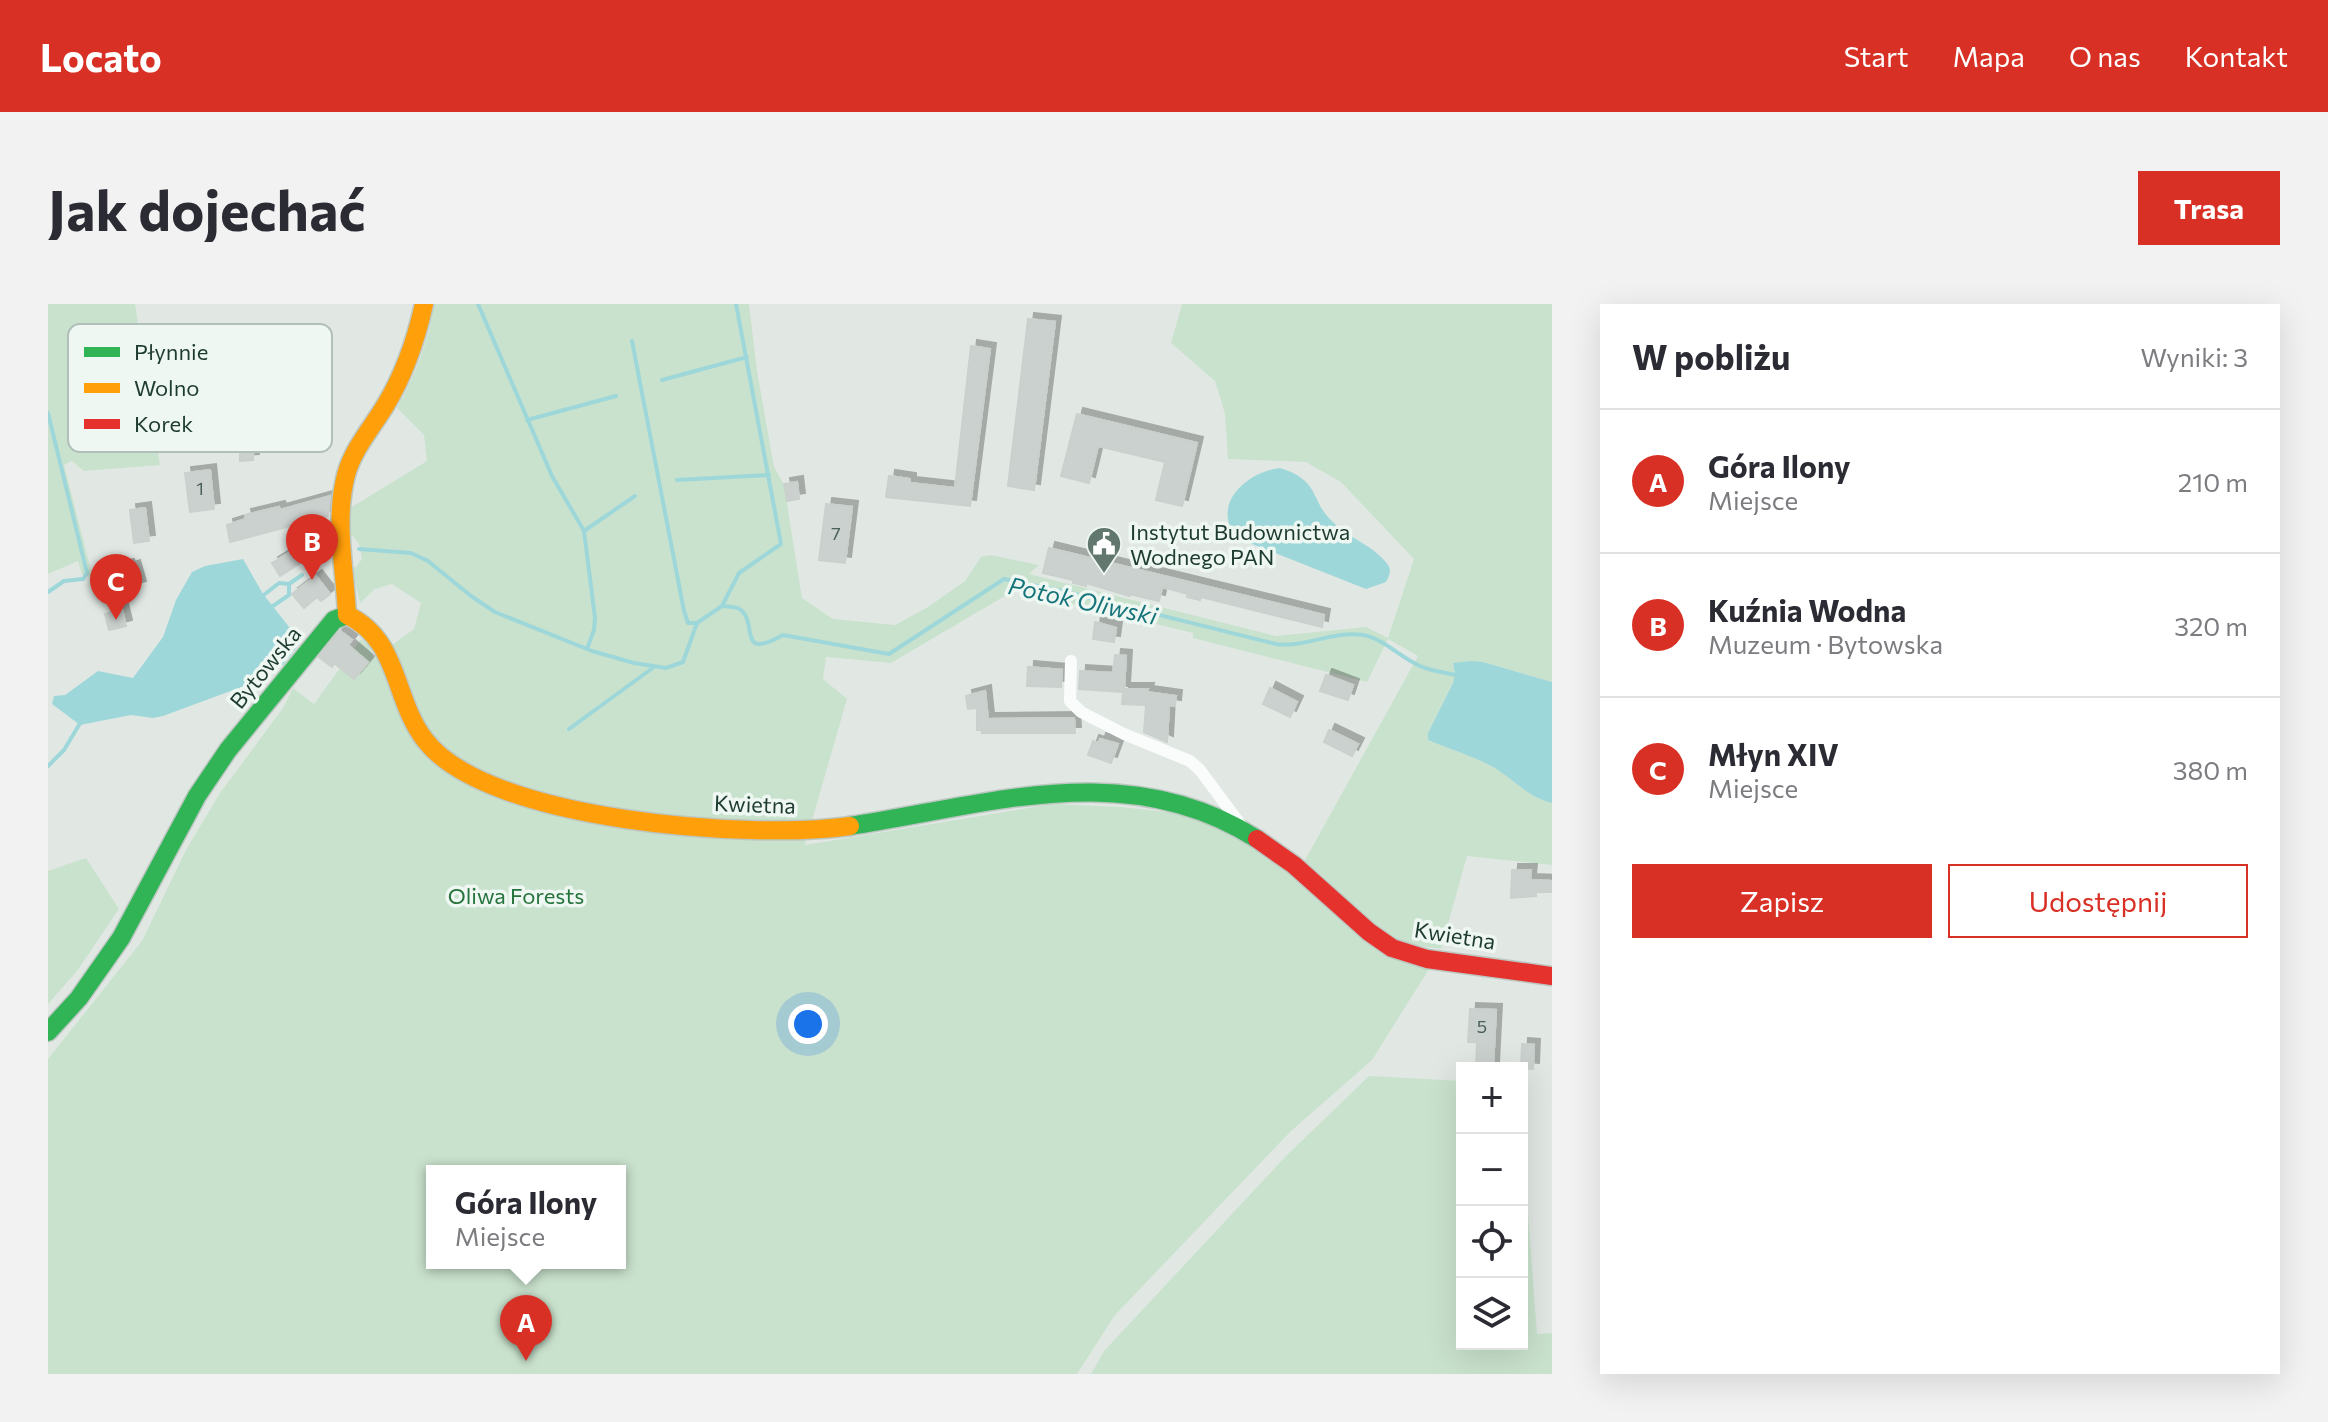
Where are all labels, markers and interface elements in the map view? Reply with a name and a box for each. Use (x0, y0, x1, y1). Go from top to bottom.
text: Locato (40, 33, 162, 80)
text: Start (1844, 39, 1909, 73)
text: Mapa (1953, 39, 2025, 73)
text: O nas (2069, 39, 2141, 73)
text: Kontakt (2185, 39, 2288, 73)
button: Trasa (2138, 171, 2280, 245)
text: Jak dojechać (48, 174, 366, 243)
legend (68, 324, 332, 452)
text: W pobliżu (1632, 335, 1790, 377)
text: Płynnie (134, 338, 208, 365)
text: Wyniki: 3 (2141, 341, 2248, 372)
text: Wolno (134, 374, 199, 401)
text: Korek (134, 410, 193, 437)
text: Góra Ilony (1708, 447, 1850, 484)
text: A (1649, 466, 1667, 497)
text: 210 m (2178, 466, 2248, 497)
house number: 1 (196, 477, 204, 499)
text: Miejsce (1708, 484, 1798, 515)
pin: B (286, 514, 338, 580)
place label: Instytut Budownictwa Wodnego PAN (1130, 518, 1350, 570)
house number: 7 (831, 522, 841, 544)
public building icon: Instytut Budownictwa Wodnego PAN (1085, 525, 1123, 575)
pin: C (90, 554, 142, 620)
water label: Potok Oliwski (1006, 570, 1161, 630)
text: Kuźnia Wodna (1708, 591, 1906, 628)
text: B (1649, 610, 1667, 641)
text: 320 m (2174, 610, 2248, 641)
street label: Bytowska (224, 620, 306, 714)
text: Muzeum · Bytowska (1708, 628, 1943, 659)
text: Młyn XIV (1708, 735, 1839, 772)
text: C (1649, 754, 1667, 785)
text: 380 m (2173, 754, 2248, 785)
text: Miejsce (1708, 772, 1798, 803)
street label: Kwietna (714, 789, 796, 819)
button: Zapisz (1632, 864, 1932, 938)
button: Udostępnij (1948, 864, 2248, 938)
park label: Oliwa Forests (448, 882, 584, 909)
street label: Kwietna (1412, 915, 1498, 955)
your location (788, 1004, 828, 1044)
house number: 5 (1477, 1015, 1487, 1037)
map controls (1456, 1062, 1528, 1350)
button: + (1456, 1062, 1528, 1134)
button: − (1456, 1134, 1528, 1206)
popup (426, 1165, 626, 1269)
text: Góra Ilony (455, 1183, 597, 1220)
button: locate (1456, 1206, 1528, 1278)
text: Miejsce (455, 1220, 545, 1251)
button: layers (1456, 1278, 1528, 1350)
pin: A (500, 1295, 552, 1361)

